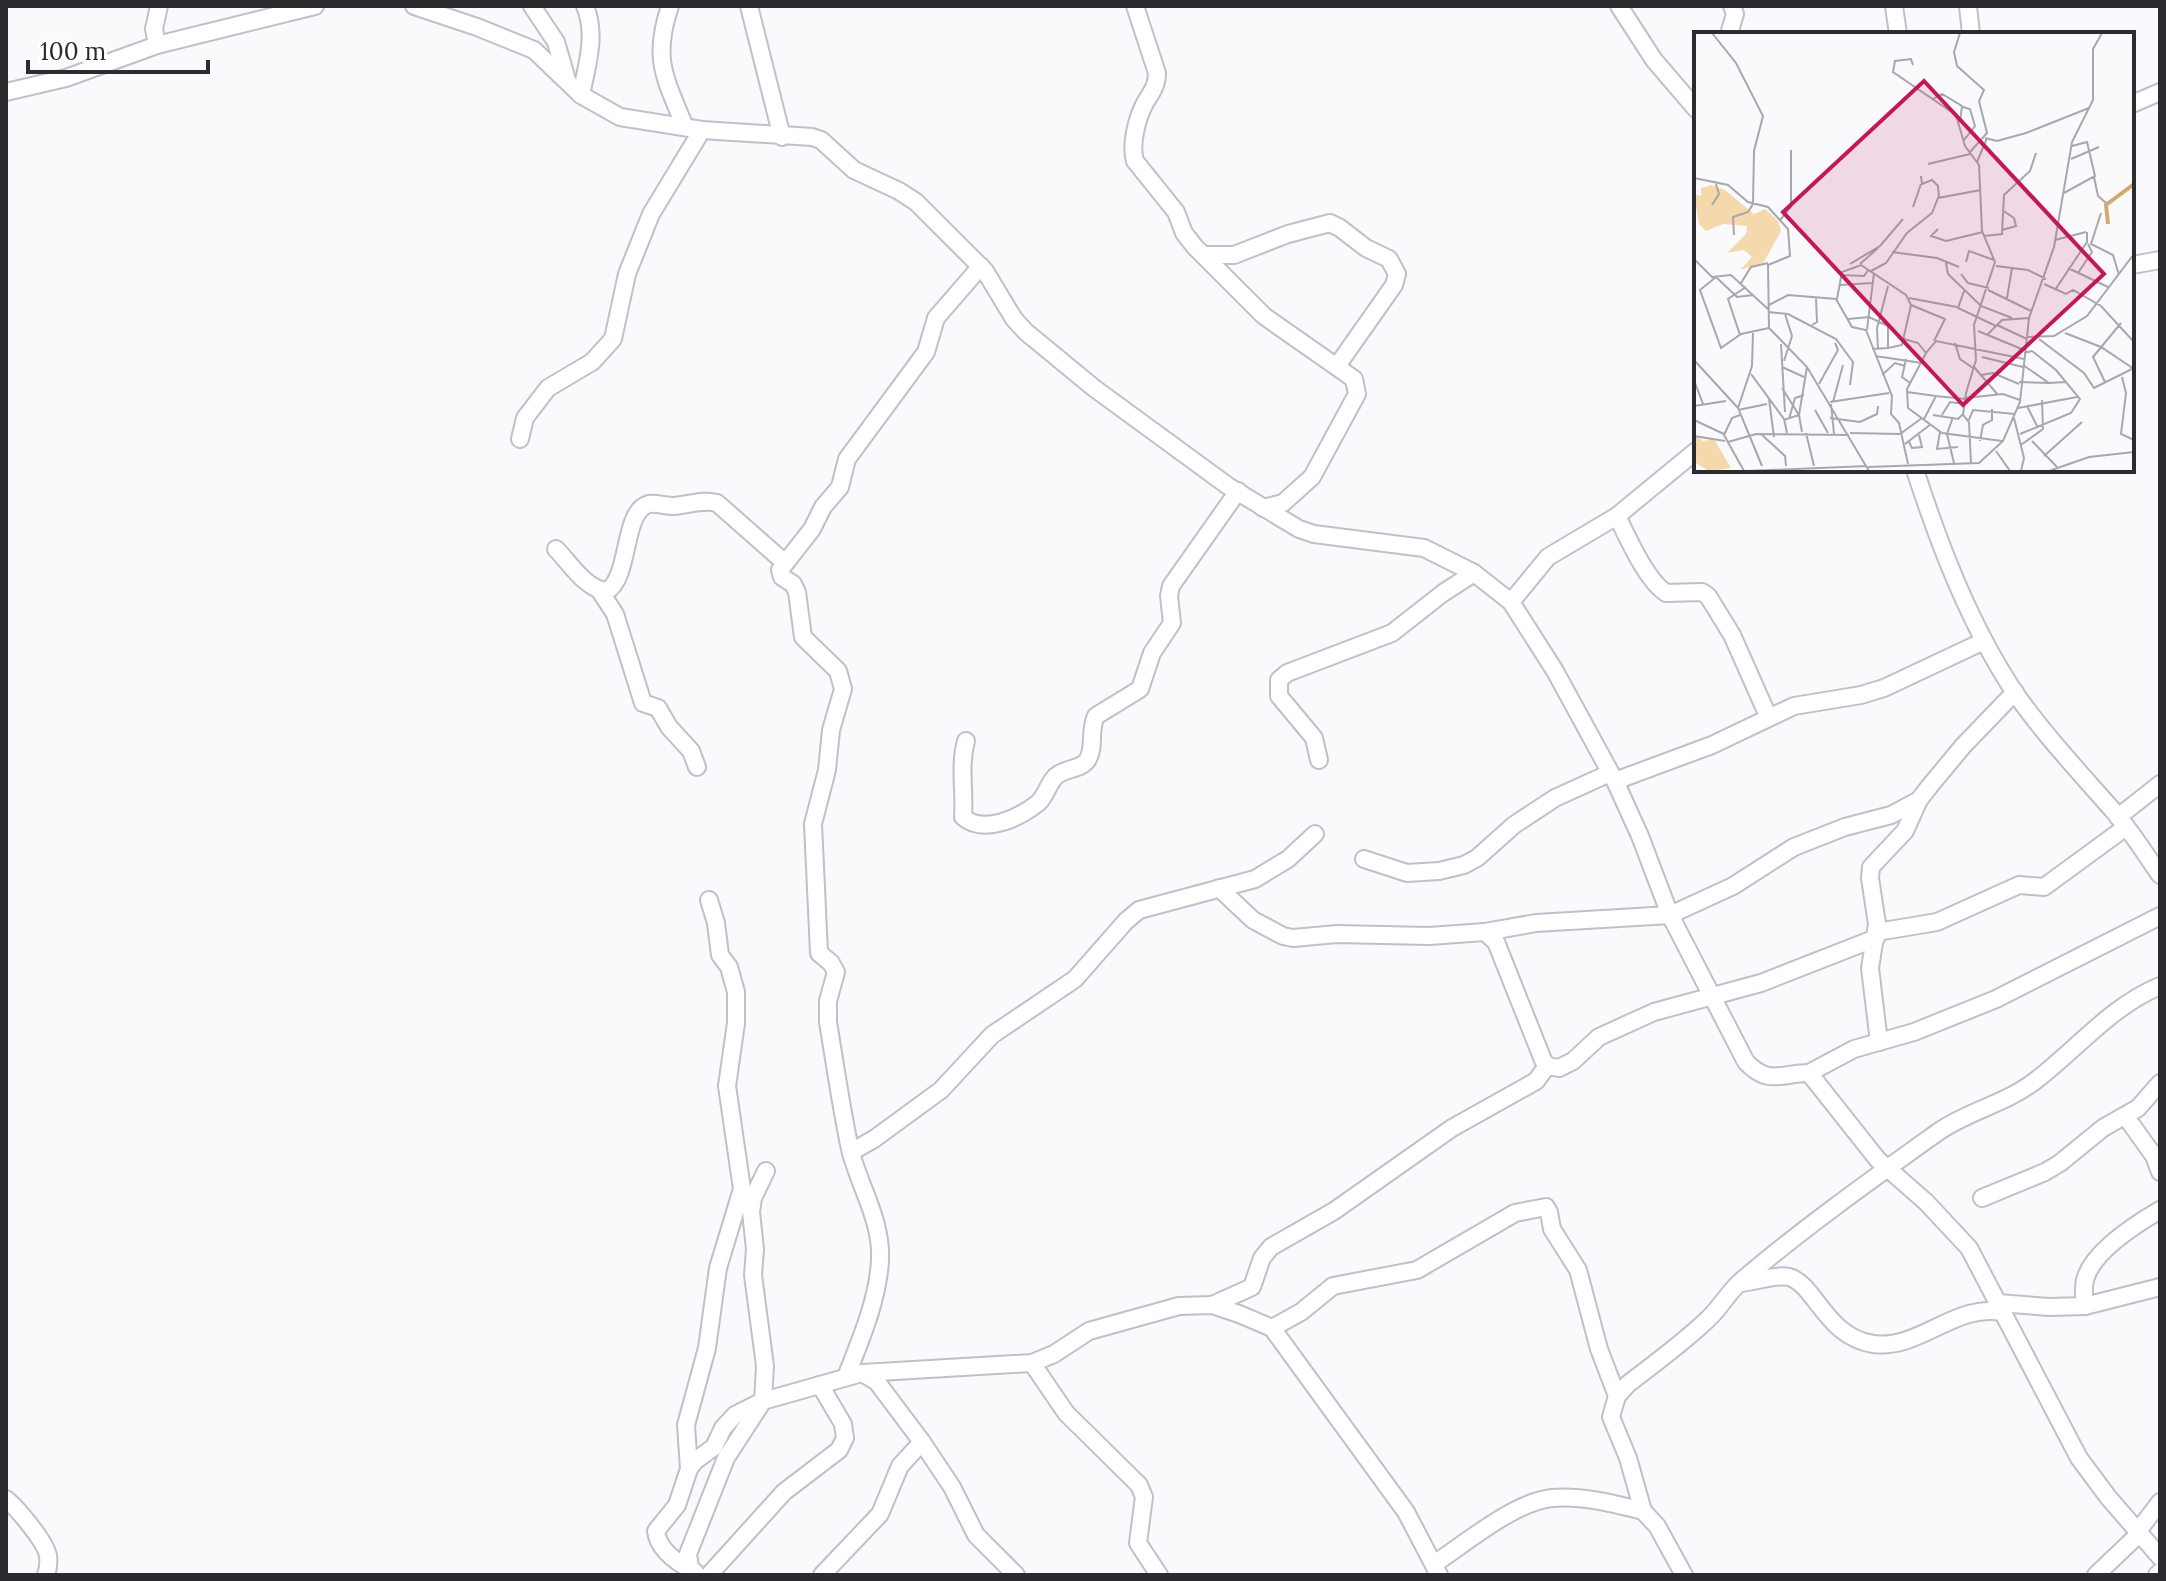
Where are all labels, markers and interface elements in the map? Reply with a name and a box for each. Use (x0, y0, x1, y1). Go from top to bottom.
scale bar (28, 24, 208, 74)
inset map (1694, 32, 2134, 472)
text: 100 m (40, 36, 106, 67)

